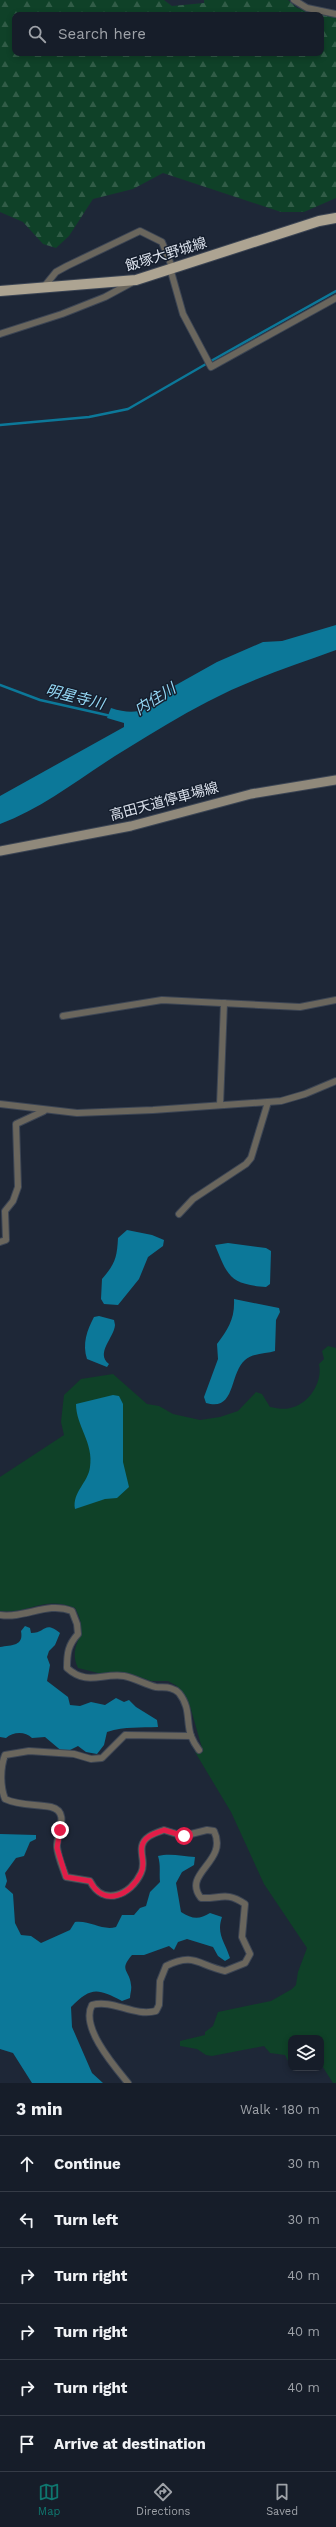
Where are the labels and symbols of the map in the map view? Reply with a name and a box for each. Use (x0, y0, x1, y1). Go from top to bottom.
street label: 飯塚大野城線 (123, 234, 209, 274)
water label: 内住川 (131, 678, 181, 719)
water label: 明星寺川 (44, 681, 108, 713)
street label: 高田天道停車場線 (108, 779, 220, 823)
route end (51, 1821, 69, 1839)
route start (175, 1827, 193, 1845)

